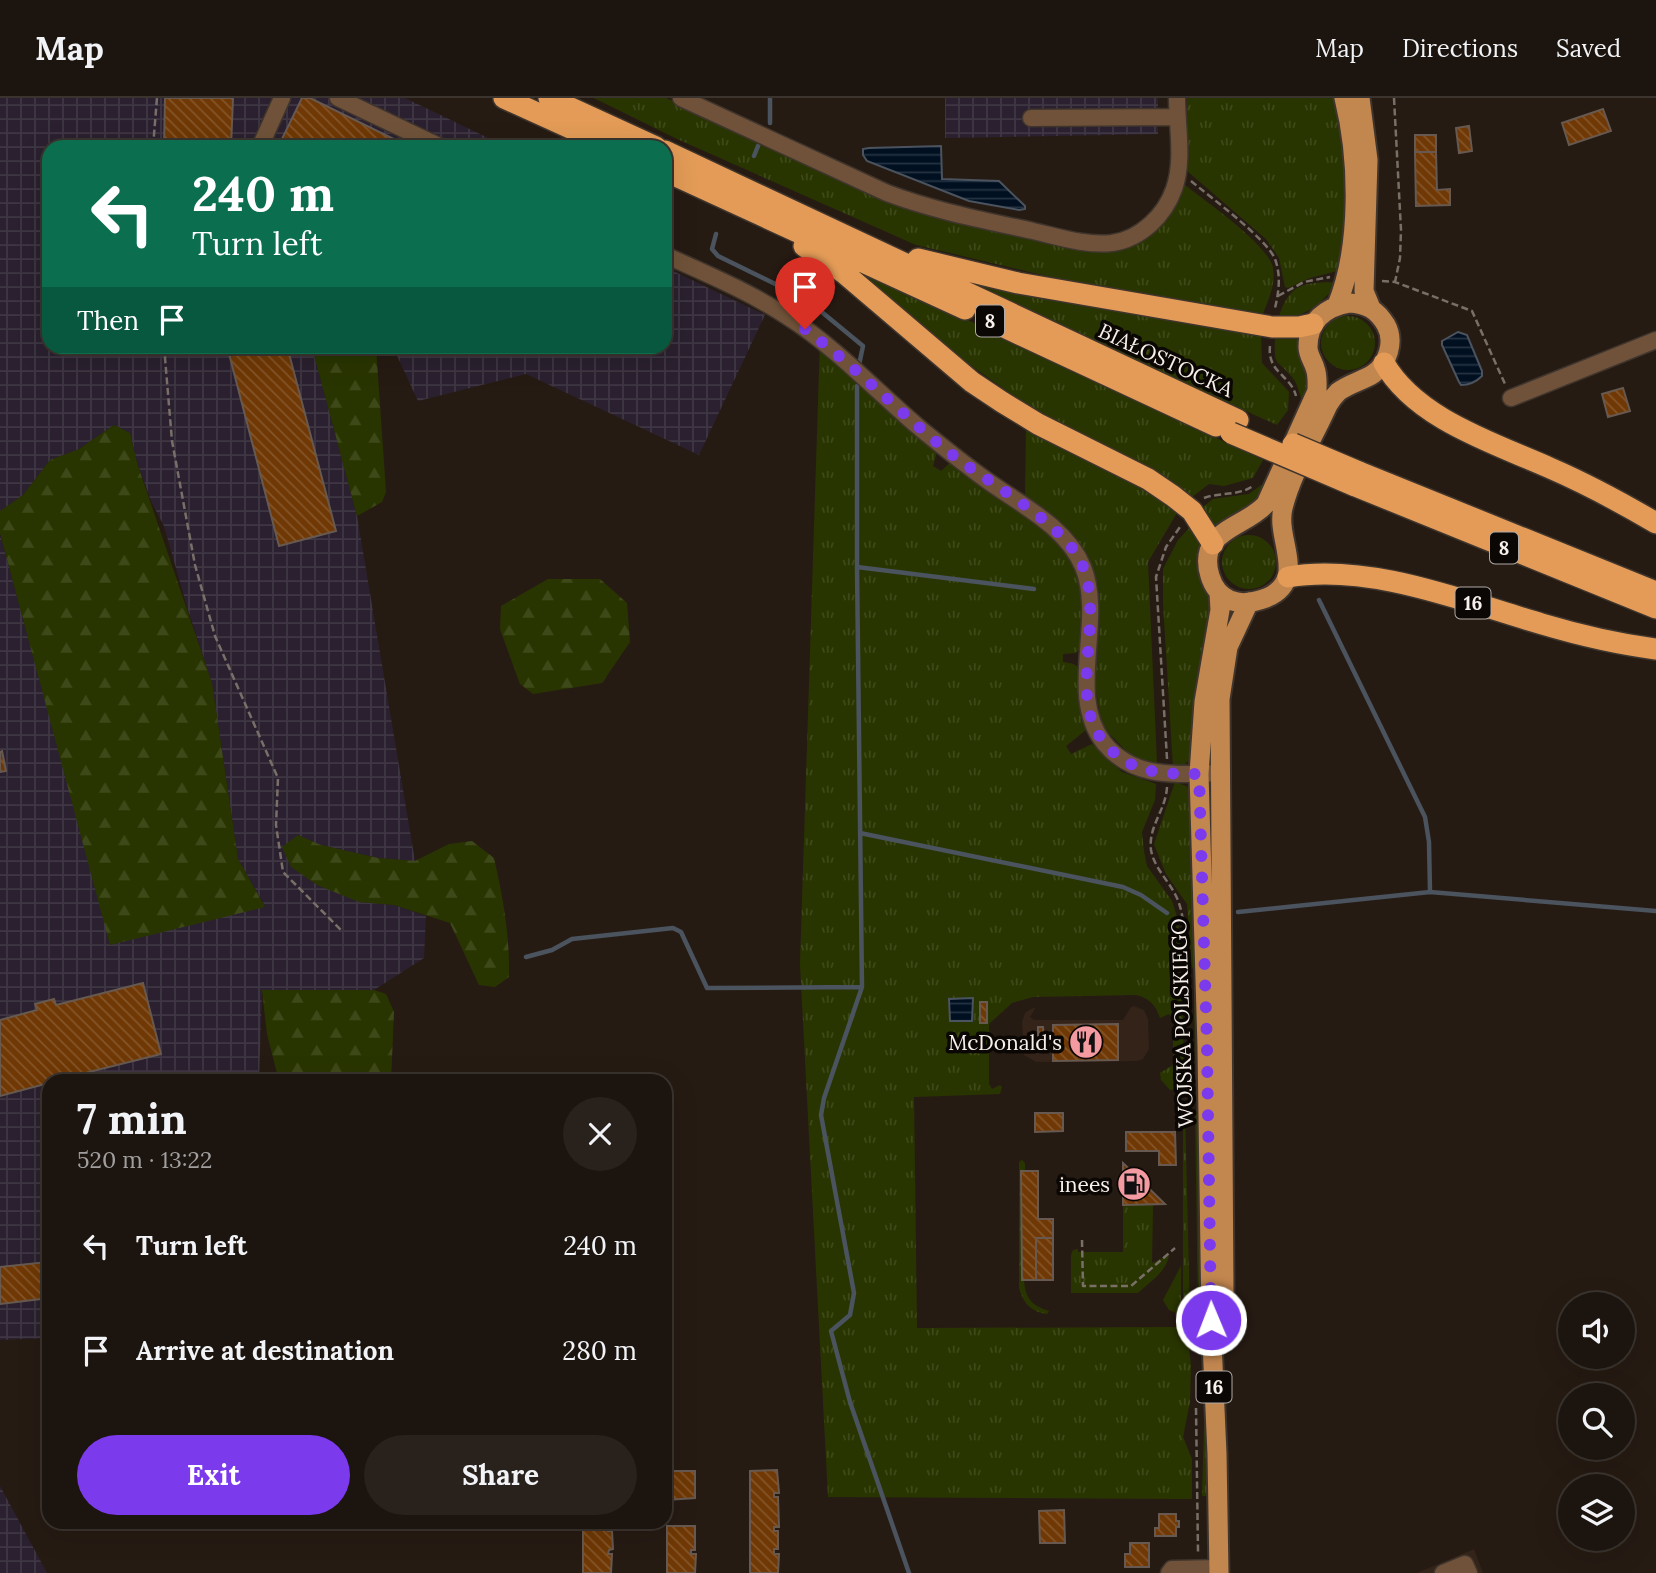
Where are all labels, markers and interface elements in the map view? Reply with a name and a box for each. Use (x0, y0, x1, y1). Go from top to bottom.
text: Map (35, 27, 104, 69)
text: Map (1315, 33, 1364, 64)
text: Directions (1402, 33, 1518, 64)
text: Saved (1556, 33, 1621, 64)
text: 240 m (192, 162, 334, 224)
icon: left (77, 168, 168, 259)
text: Turn left (192, 223, 322, 264)
pin (775, 257, 835, 329)
icon: arrive (786, 268, 824, 306)
icon: arrive (153, 301, 191, 339)
text: Then (77, 304, 139, 337)
road number: 8 (976, 306, 1004, 336)
street label: BIAŁOSTOCKA (1094, 317, 1238, 403)
road number: 8 (1490, 533, 1518, 564)
road number: 16 (1456, 588, 1490, 618)
street label: WOJSKA POLSKIEGO (1165, 918, 1199, 1128)
restaurant icon: McDonald's (1067, 1023, 1105, 1061)
place label: McDonald's (948, 1029, 1062, 1056)
text: 7 min (77, 1092, 187, 1146)
button: close (563, 1097, 637, 1171)
text: 520 m · 13:22 (77, 1145, 212, 1174)
fuel station icon: inees (1115, 1165, 1153, 1203)
place label: inees (1059, 1171, 1110, 1198)
icon: left (77, 1227, 115, 1265)
text: Turn left (136, 1229, 247, 1262)
text: 240 m (563, 1229, 637, 1262)
position arrow (1174, 1283, 1248, 1357)
map controls (1558, 1292, 1635, 1551)
button: sound (1558, 1292, 1635, 1369)
icon: arrive (77, 1332, 115, 1370)
text: Arrive at destination (136, 1334, 394, 1367)
text: 280 m (562, 1334, 637, 1367)
road number: 16 (1196, 1372, 1232, 1402)
button: search (1558, 1383, 1635, 1460)
button: Exit (77, 1435, 350, 1515)
button: Share (364, 1435, 637, 1515)
button: layers (1558, 1474, 1635, 1551)

